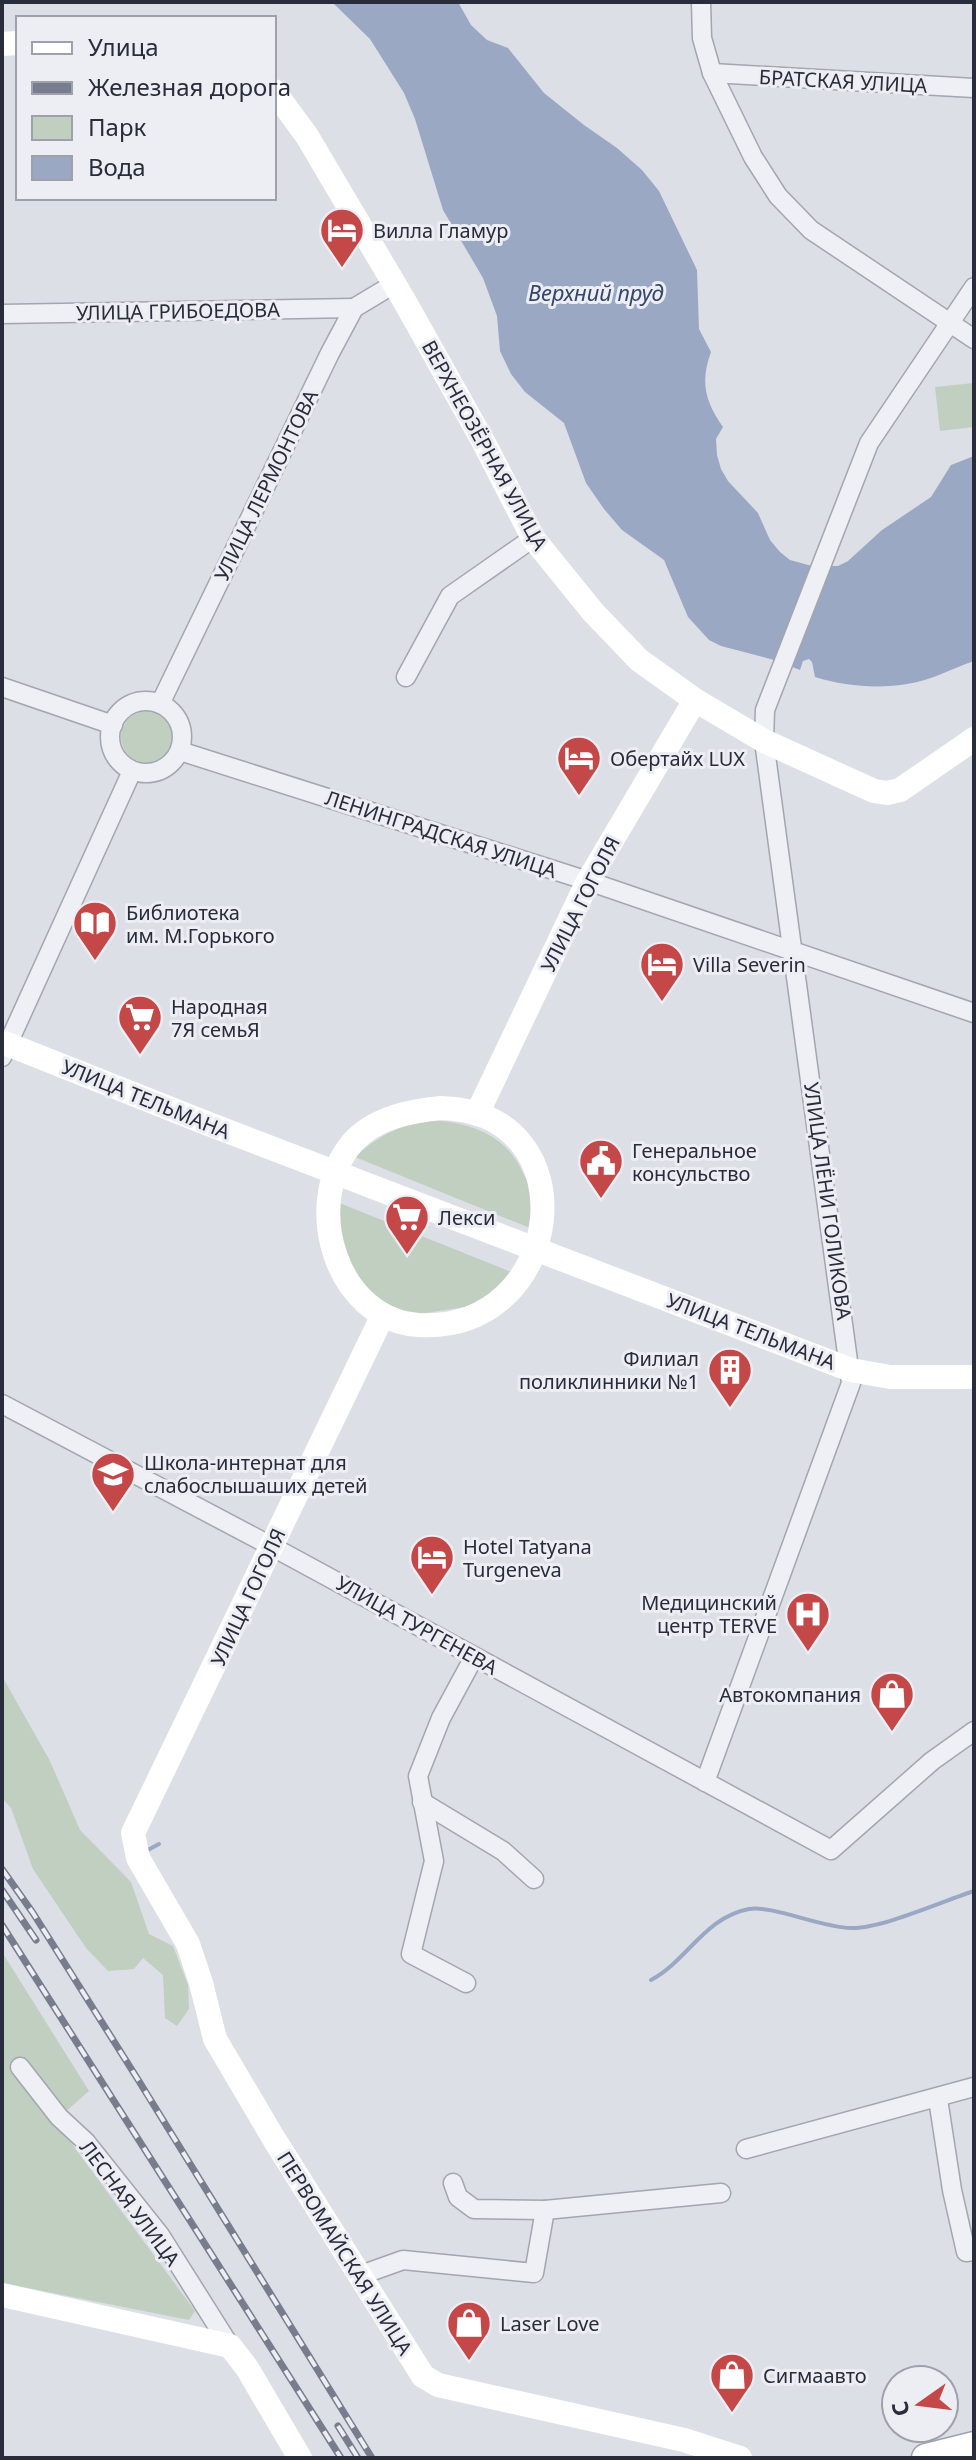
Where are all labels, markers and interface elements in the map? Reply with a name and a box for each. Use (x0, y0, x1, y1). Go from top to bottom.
legend (16, 16, 276, 200)
text: Улица (88, 30, 159, 63)
street label: БРАТСКАЯ УЛИЦА (758, 63, 928, 99)
text: Железная дорога (88, 70, 291, 103)
text: Парк (88, 110, 147, 143)
text: Вода (88, 150, 146, 183)
hotel icon: Вилла Гламур (318, 206, 366, 269)
place label: Вилла Гламур (373, 217, 508, 244)
water label: Верхний пруд (528, 277, 664, 307)
street label: УЛИЦА ГРИБОЕДОВА (76, 296, 280, 326)
street label: ВЕРХНЕОЗЁРНАЯ УЛИЦА (416, 335, 554, 555)
street label: УЛИЦА ЛЕРМОНТОВА (208, 385, 324, 585)
hotel icon: Обертайх LUX (555, 734, 603, 797)
place label: Обертайх LUX (610, 745, 745, 772)
street label: ЛЕНИНГРАДСКАЯ УЛИЦА (322, 784, 560, 884)
street label: УЛИЦА ГОГОЛЯ (534, 832, 626, 976)
library icon: Библиотека им. М.Горького (71, 899, 119, 962)
place label: Библиотека им. М.Горького (126, 899, 275, 949)
hotel icon: Villa Severin (638, 940, 686, 1003)
place label: Villa Severin (693, 951, 806, 978)
supermarket icon: Народная 7Я семьЯ (116, 993, 164, 1056)
place label: Народная 7Я семьЯ (171, 993, 268, 1043)
street label: УЛИЦА ТЕЛЬМАНА (58, 1053, 234, 1145)
street label: УЛИЦА ЛЁНИ ГОЛИКОВА (798, 1080, 858, 1322)
public building icon: Генеральное консульство (577, 1137, 625, 1200)
place label: Генеральное консульство (632, 1137, 757, 1187)
supermarket icon: Лекси (383, 1193, 431, 1256)
place label: Лекси (438, 1204, 495, 1231)
street label: УЛИЦА ТЕЛЬМАНА (662, 1286, 840, 1376)
place label: Филиал поликлинники №1 (519, 1345, 699, 1395)
building icon: Филиал поликлинники №1 (706, 1346, 754, 1409)
place label: Школа-интернат для слабослышаших детей (144, 1449, 368, 1499)
school or university icon: Школа-интернат для слабослышаших детей (89, 1450, 137, 1513)
street label: УЛИЦА ГОГОЛЯ (204, 1524, 292, 1670)
hotel icon: Hotel Tatyana Turgeneva (408, 1533, 456, 1596)
place label: Hotel Tatyana Turgeneva (463, 1533, 592, 1583)
street label: УЛИЦА ТУРГЕНЕВА (331, 1569, 503, 1681)
place label: Медицинский центр TERVE (641, 1589, 777, 1639)
hospital icon: Медицинский центр TERVE (784, 1590, 832, 1653)
shop icon: Автокомпания (868, 1670, 916, 1733)
place label: Автокомпания (719, 1681, 861, 1708)
street label: ЛЕСНАЯ УЛИЦА (74, 2135, 186, 2271)
street label: ПЕРВОМАЙСКАЯ УЛИЦА (271, 2146, 419, 2360)
shop icon: Laser Love (445, 2299, 493, 2362)
place label: Laser Love (500, 2310, 600, 2337)
shop icon: Сигмаавто (708, 2351, 756, 2414)
place label: Сигмаавто (763, 2362, 867, 2389)
north arrow (880, 2364, 960, 2444)
text: С (883, 2399, 916, 2420)

